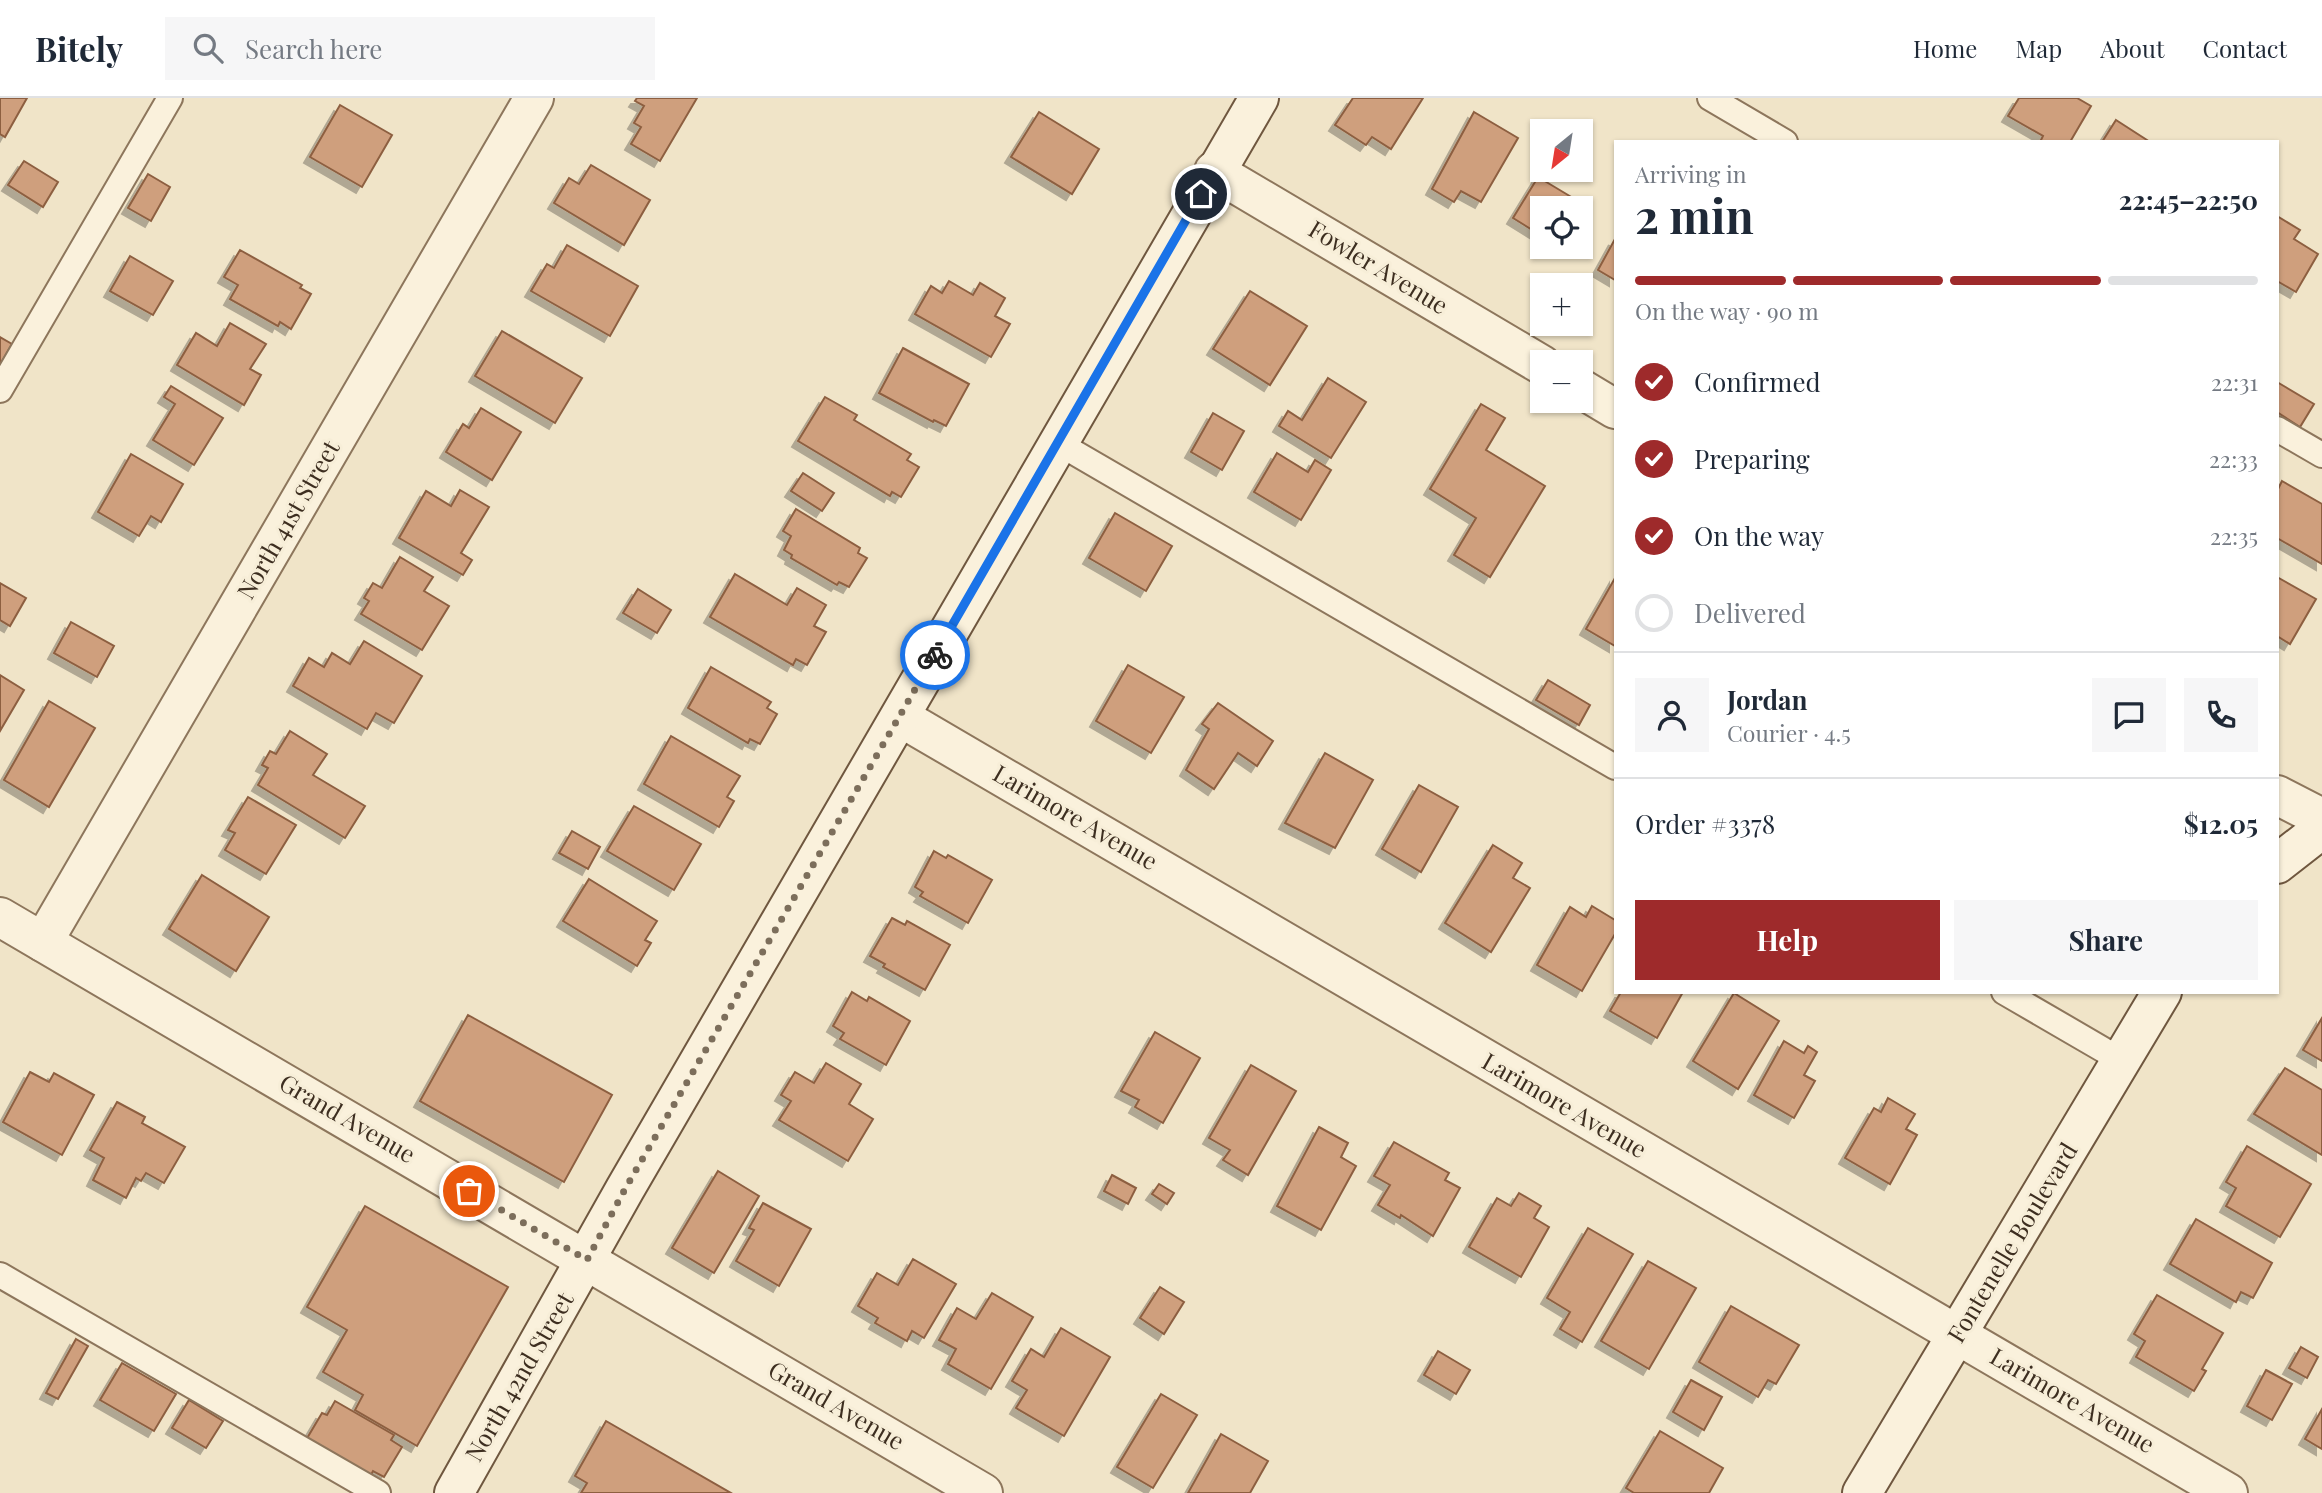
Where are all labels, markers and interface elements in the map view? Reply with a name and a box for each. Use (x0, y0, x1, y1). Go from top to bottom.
search box (165, 17, 655, 80)
text: Bitely (35, 26, 123, 70)
icon: search (189, 29, 227, 67)
text: Search here (245, 31, 383, 66)
text: Home (1913, 32, 1977, 64)
text: Map (2015, 32, 2062, 64)
text: About (2100, 32, 2164, 64)
text: Contact (2202, 32, 2287, 64)
north arrow (1530, 119, 1592, 182)
map controls (1530, 119, 1593, 413)
text: Arriving in (1635, 158, 1747, 189)
pin (1171, 164, 1231, 224)
icon: home (1182, 175, 1220, 213)
text: 22:45–22:50 (2119, 182, 2258, 217)
text: 2 min (1635, 184, 1754, 246)
button: locate (1530, 196, 1593, 259)
street label: Fowler Avenue (1303, 212, 1455, 320)
button: + (1530, 273, 1593, 336)
text: On the way · 90 m (1635, 295, 1819, 326)
button: − (1530, 350, 1593, 413)
icon: check (1635, 363, 1673, 401)
text: Confirmed (1694, 364, 1821, 399)
text: 22:31 (2211, 366, 2258, 397)
street label: North 41st Street (229, 433, 346, 604)
icon: check (1635, 440, 1673, 478)
text: Preparing (1694, 441, 1810, 476)
text: 22:33 (2209, 443, 2258, 474)
icon: check (1635, 517, 1673, 555)
text: On the way (1694, 518, 1824, 553)
text: 22:35 (2210, 520, 2258, 551)
text: Delivered (1694, 595, 1806, 630)
courier (900, 620, 970, 690)
icon: bike (916, 636, 954, 674)
button: person (1635, 678, 1709, 752)
button: chat (2092, 678, 2166, 752)
button: phone (2184, 678, 2258, 752)
text: Jordan (1727, 682, 1807, 717)
text: Courier · 4.5 (1727, 717, 1851, 748)
street label: Larimore Avenue (988, 756, 1164, 876)
text: Order #3378 (1635, 806, 1775, 841)
text: $12.05 (2184, 806, 2258, 841)
button: Help (1635, 900, 1940, 980)
button: Share (1954, 900, 2258, 980)
street label: Larimore Avenue (1477, 1044, 1653, 1164)
street label: Grand Avenue (274, 1065, 422, 1169)
street label: Fontenelle Boulevard (1939, 1136, 2084, 1348)
pin (439, 1161, 499, 1221)
icon: bag (450, 1172, 488, 1210)
street label: North 42nd Street (457, 1285, 580, 1466)
street label: Larimore Avenue (1985, 1339, 2161, 1459)
street label: Grand Avenue (763, 1352, 911, 1456)

